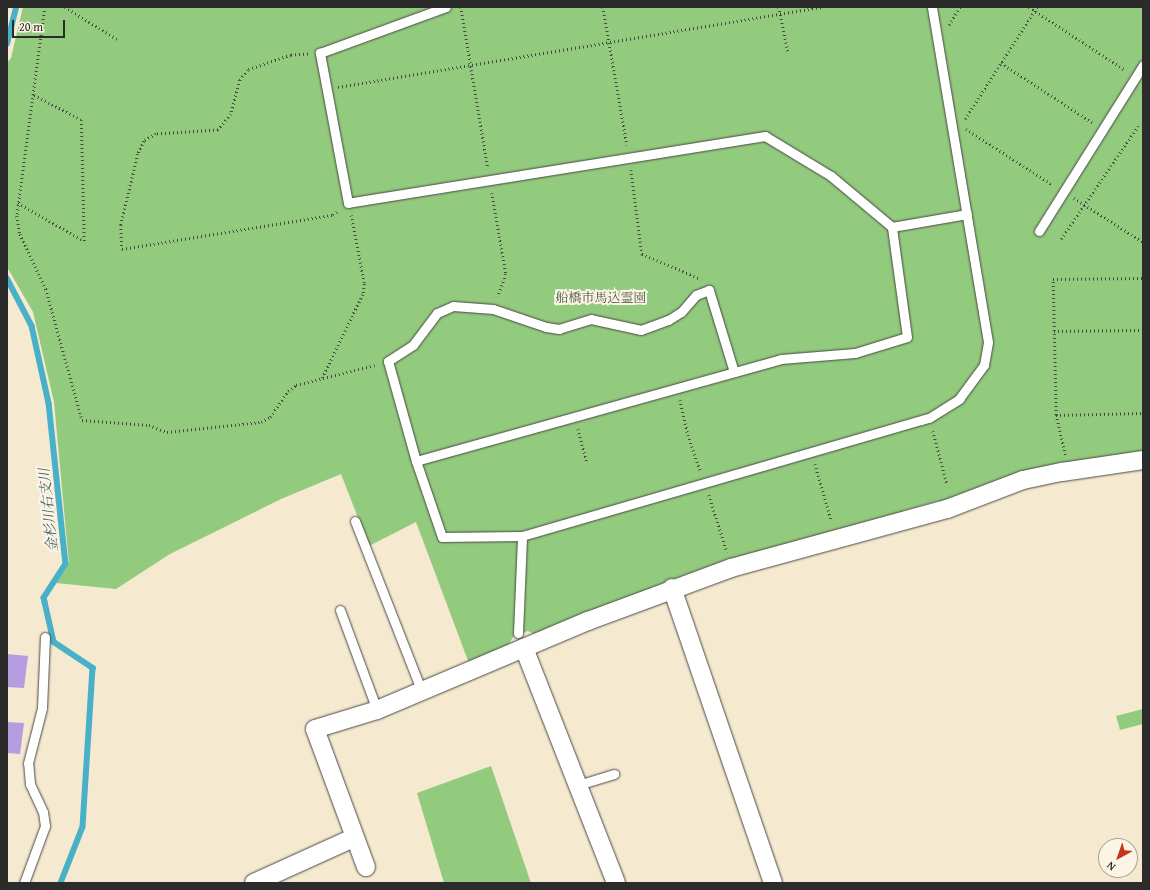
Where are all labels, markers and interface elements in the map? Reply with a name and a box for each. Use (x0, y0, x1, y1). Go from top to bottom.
scale bar (14, 12, 67, 38)
text: 20 m (19, 18, 43, 35)
park label: 船橋市馬込霊園 (556, 290, 646, 306)
water label: 金杉川右支川 (35, 467, 61, 553)
north arrow (1098, 838, 1138, 878)
text: N (1103, 858, 1119, 875)

